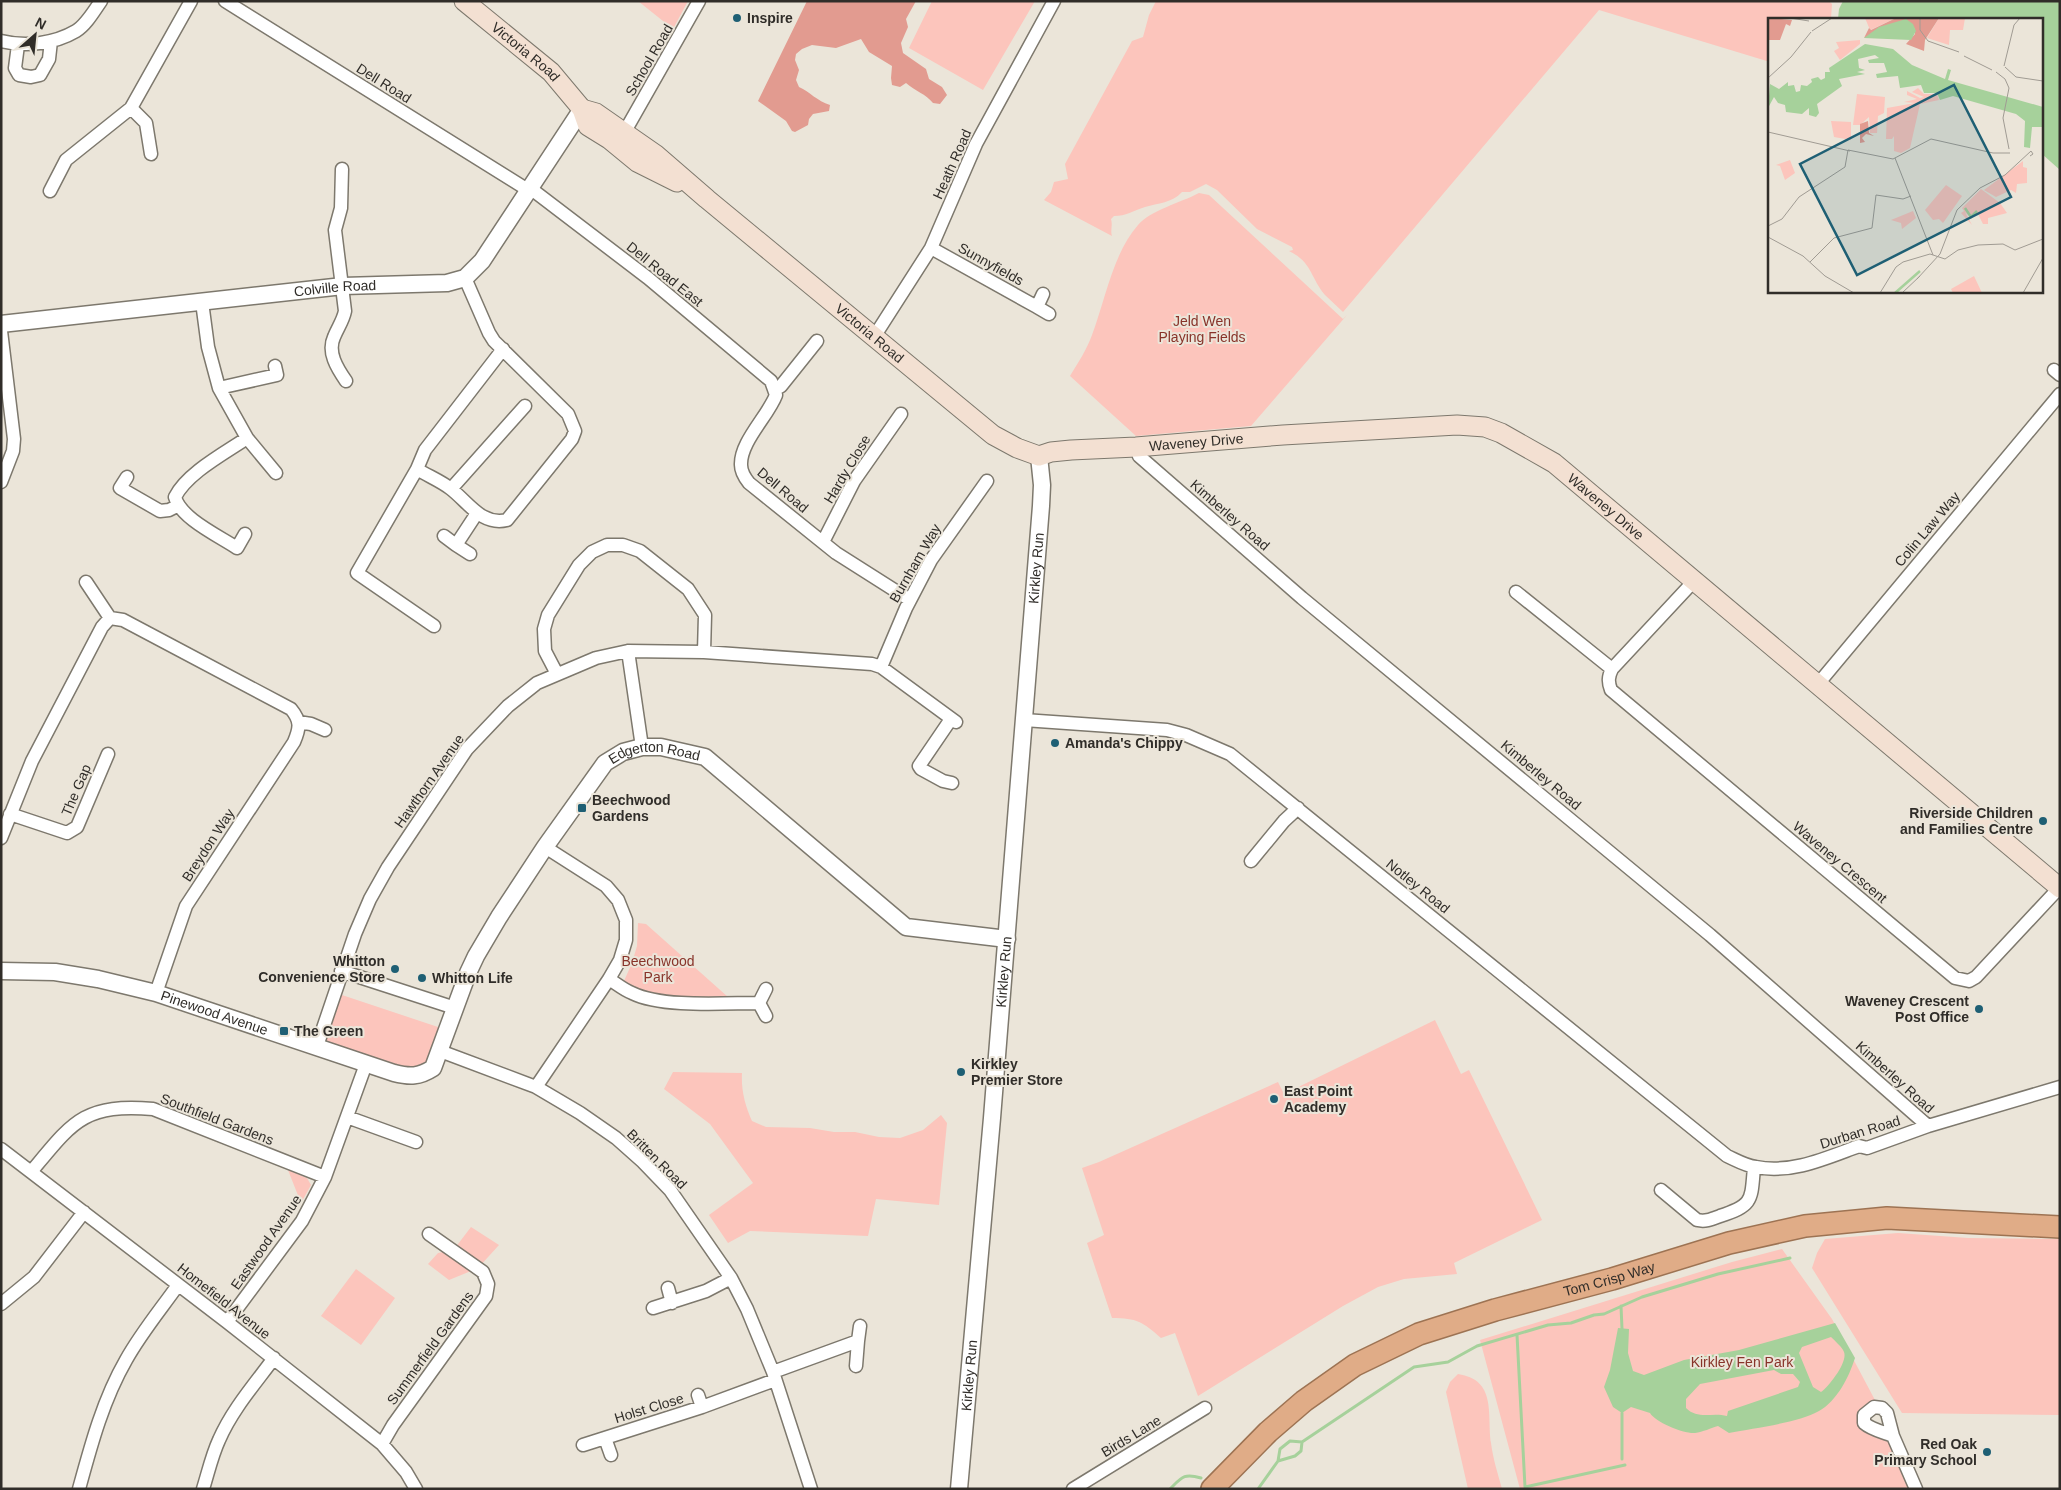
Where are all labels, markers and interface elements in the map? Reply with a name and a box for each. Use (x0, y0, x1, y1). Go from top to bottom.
north arrow (10, 10, 60, 60)
place label: Inspire (747, 10, 793, 26)
marker: Inspire (731, 12, 743, 24)
text: N (33, 14, 49, 33)
inset map (1768, 18, 2044, 292)
street label: Victoria Road (488, 19, 563, 85)
street label: School Road (622, 21, 676, 99)
street label: Dell Road (354, 60, 414, 106)
street label: Heath Road (929, 127, 975, 201)
street label: Dell Road East (624, 238, 706, 310)
street label: Sunnyfields (955, 239, 1027, 289)
street label: Colville Road (293, 277, 376, 299)
street label: Victoria Road (832, 300, 907, 366)
park label: Jeld Wen Playing Fields (1158, 313, 1246, 345)
street label: Waveney Drive (1149, 430, 1244, 454)
street label: Hardy Close (820, 432, 874, 506)
street label: Dell Road (754, 464, 812, 516)
street label: Waveney Drive (1564, 470, 1647, 543)
street label: Kimberley Road (1187, 476, 1273, 554)
street label: Colin Law Way (1891, 488, 1963, 570)
street label: Burnham Way (886, 521, 944, 605)
street label: Kirkley Run (1025, 532, 1047, 605)
street label: Hawthorn Avenue (391, 731, 467, 831)
place label: Amanda's Chippy (1065, 735, 1183, 751)
marker: Amanda's Chippy (1049, 737, 1061, 749)
street label: Kimberley Road (1498, 737, 1584, 813)
street label: Edgerton Road (605, 739, 702, 767)
street label: The Gap (58, 762, 94, 818)
place label: Beechwood Gardens (592, 792, 671, 824)
marker: Beechwood Gardens (576, 802, 588, 814)
place label: Riverside Children and Families Centre (1900, 805, 2033, 837)
street label: Breydon Way (179, 806, 237, 884)
marker: Riverside Children and Families Centre (2037, 815, 2049, 827)
street label: Waveney Crescent (1790, 818, 1890, 906)
street label: Notley Road (1383, 856, 1453, 916)
street label: Kirkley Run (993, 936, 1015, 1008)
place label: Whitton Convenience Store (258, 953, 385, 985)
park label: Beechwood Park (621, 953, 695, 985)
marker: Whitton Convenience Store (389, 963, 401, 975)
place label: Whitton Life (432, 970, 513, 986)
marker: Whitton Life (416, 972, 428, 984)
street label: Pinewood Avenue (159, 987, 270, 1038)
place label: Waveney Crescent Post Office (1845, 993, 1969, 1025)
marker: Waveney Crescent Post Office (1973, 1003, 1985, 1015)
place label: The Green (294, 1023, 363, 1039)
marker: The Green (278, 1025, 290, 1037)
street label: Kimberley Road (1853, 1038, 1937, 1116)
place label: Kirkley Premier Store (971, 1056, 1063, 1088)
marker: Kirkley Premier Store (955, 1066, 967, 1078)
place label: East Point Academy (1284, 1083, 1353, 1115)
street label: Southfield Gardens (158, 1090, 276, 1148)
marker: East Point Academy (1268, 1093, 1280, 1105)
street label: Durban Road (1818, 1112, 1902, 1152)
street label: Britten Road (624, 1126, 690, 1192)
street label: Eastwood Avenue (227, 1191, 305, 1292)
street label: Tom Crisp Way (1562, 1258, 1657, 1300)
street label: Homefield Avenue (174, 1260, 274, 1342)
street label: Summerfield Gardens (384, 1288, 476, 1408)
street label: Kirkley Run (958, 1339, 980, 1412)
park label: Kirkley Fen Park (1691, 1354, 1794, 1370)
street label: Holst Close (612, 1390, 686, 1426)
street label: Birds Lane (1098, 1412, 1164, 1460)
place label: Red Oak Primary School (1874, 1436, 1977, 1468)
marker: Red Oak Primary School (1981, 1446, 1993, 1458)

